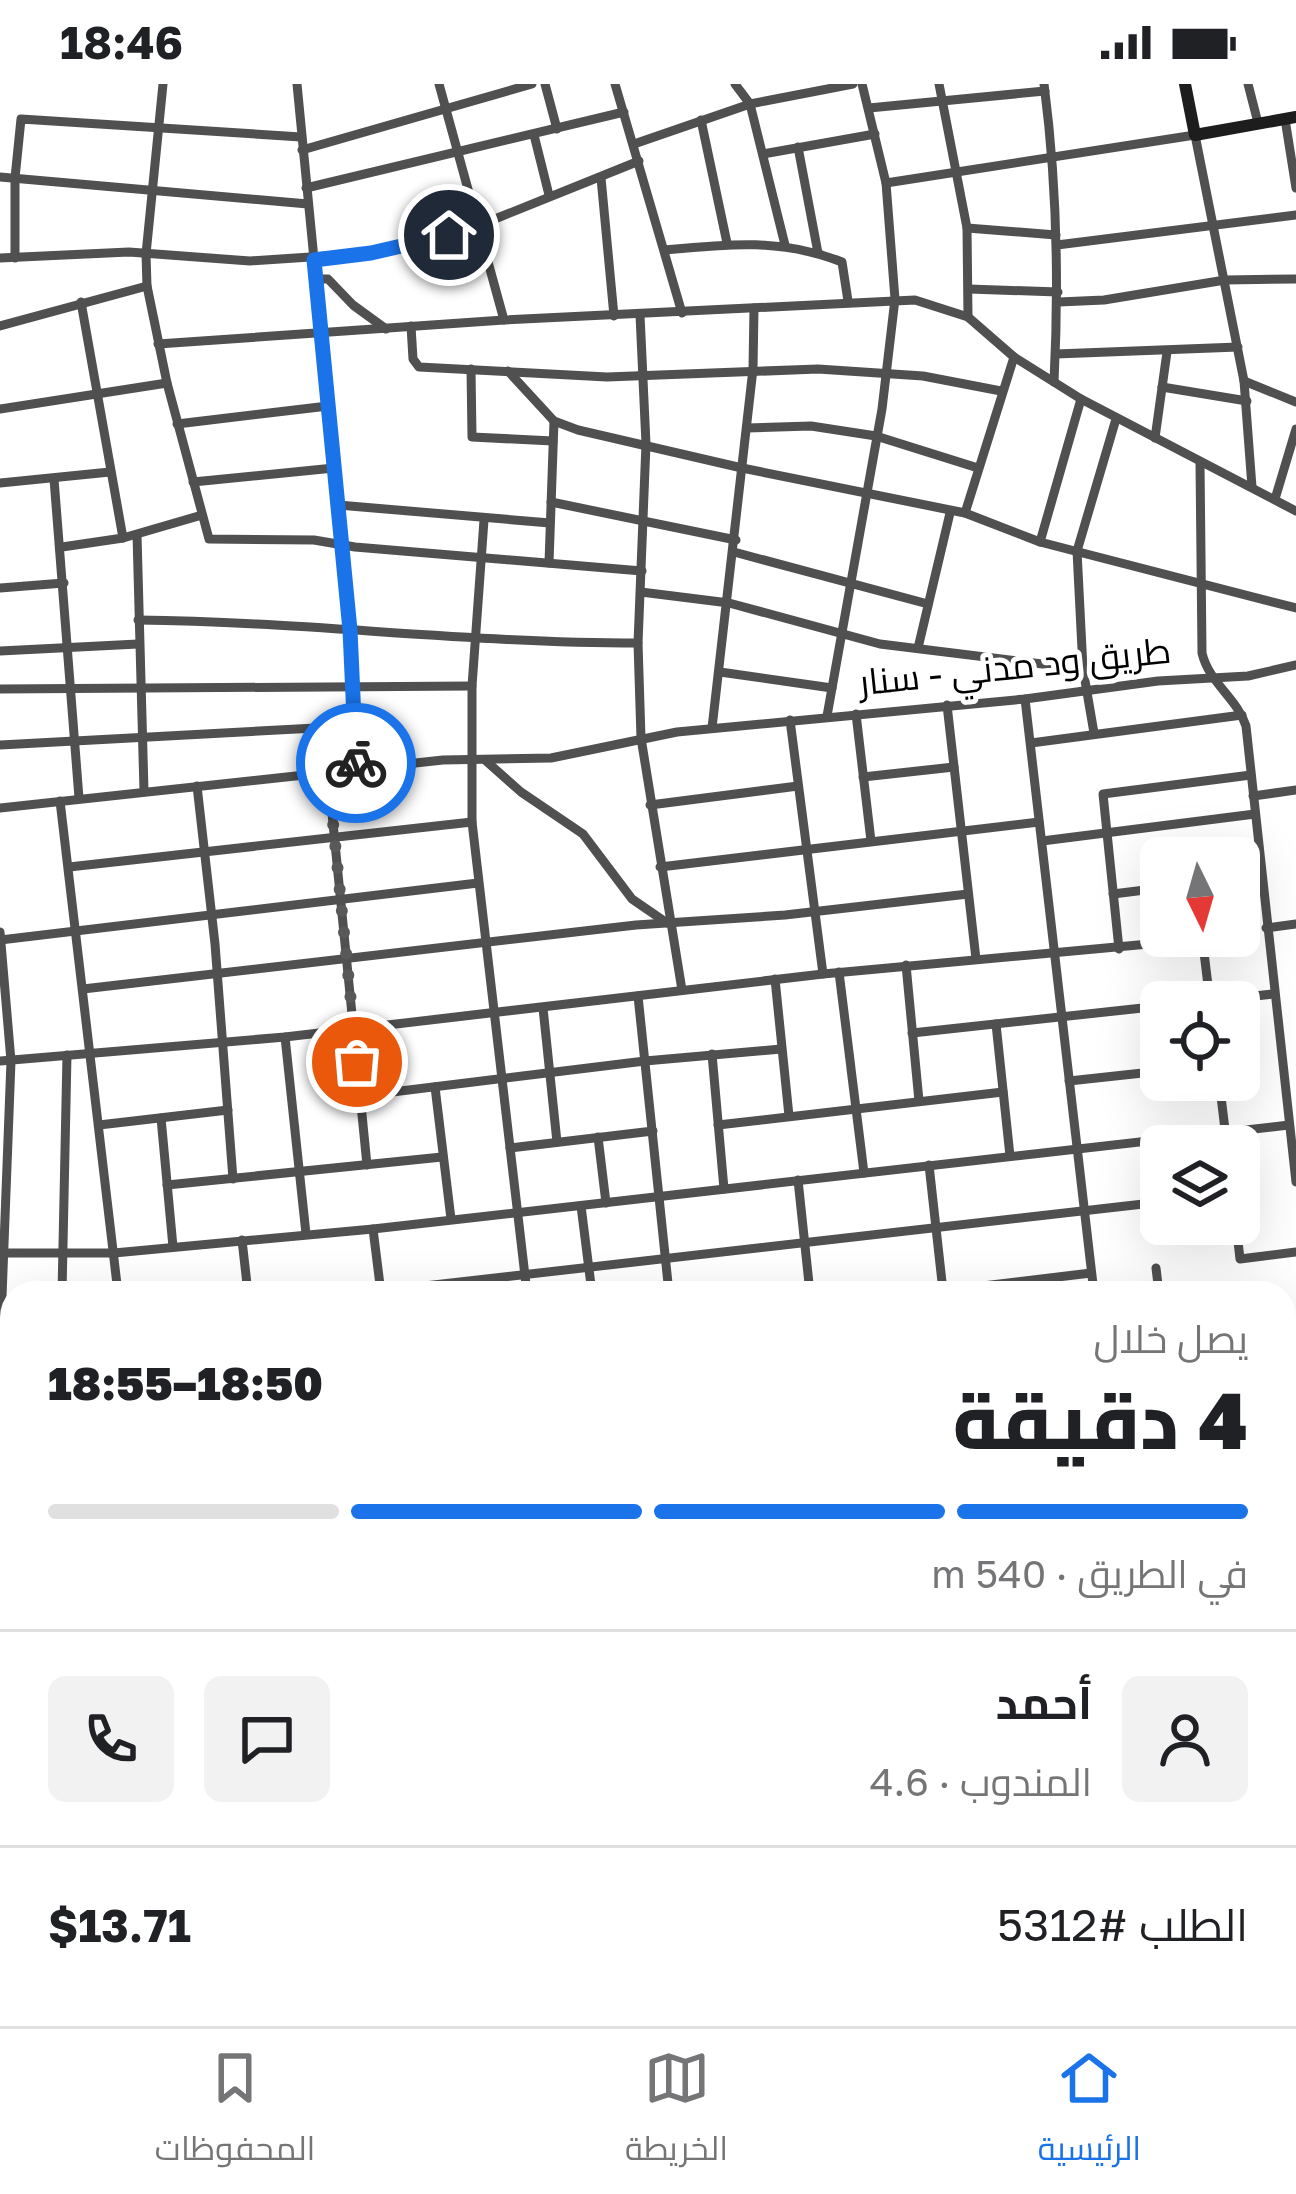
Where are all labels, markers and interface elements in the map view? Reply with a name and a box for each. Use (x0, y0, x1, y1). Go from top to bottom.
text: 18:46 (60, 15, 183, 69)
pin (398, 184, 500, 286)
icon: home (416, 202, 482, 268)
street label: طريق ود مدني - سنار (855, 628, 1174, 711)
courier (296, 703, 416, 823)
icon: bike (323, 730, 389, 796)
north arrow (1140, 837, 1260, 957)
map controls (1140, 837, 1260, 1245)
button: locate (1140, 981, 1260, 1101)
pin (306, 1011, 408, 1113)
icon: bag (324, 1029, 390, 1095)
button: layers (1140, 1125, 1260, 1245)
text: يصل خلال (1094, 1315, 1248, 1362)
text: 18:50–18:55 (48, 1356, 323, 1410)
text: 4 دقيقة (952, 1373, 1248, 1466)
text: في الطريق · 540 m (931, 1550, 1248, 1597)
text: أحمد (996, 1675, 1092, 1729)
button: phone (48, 1676, 174, 1802)
button: chat (204, 1676, 330, 1802)
button: person (1122, 1676, 1248, 1802)
text: المندوب · 4.6 (870, 1758, 1092, 1805)
text: الطلب #5312 (997, 1897, 1248, 1951)
text: $13.71 (48, 1898, 191, 1952)
tab: المحفوظات (155, 2045, 315, 2179)
tab: الخريطة (625, 2045, 728, 2179)
tab: الرئيسية (1038, 2045, 1141, 2179)

